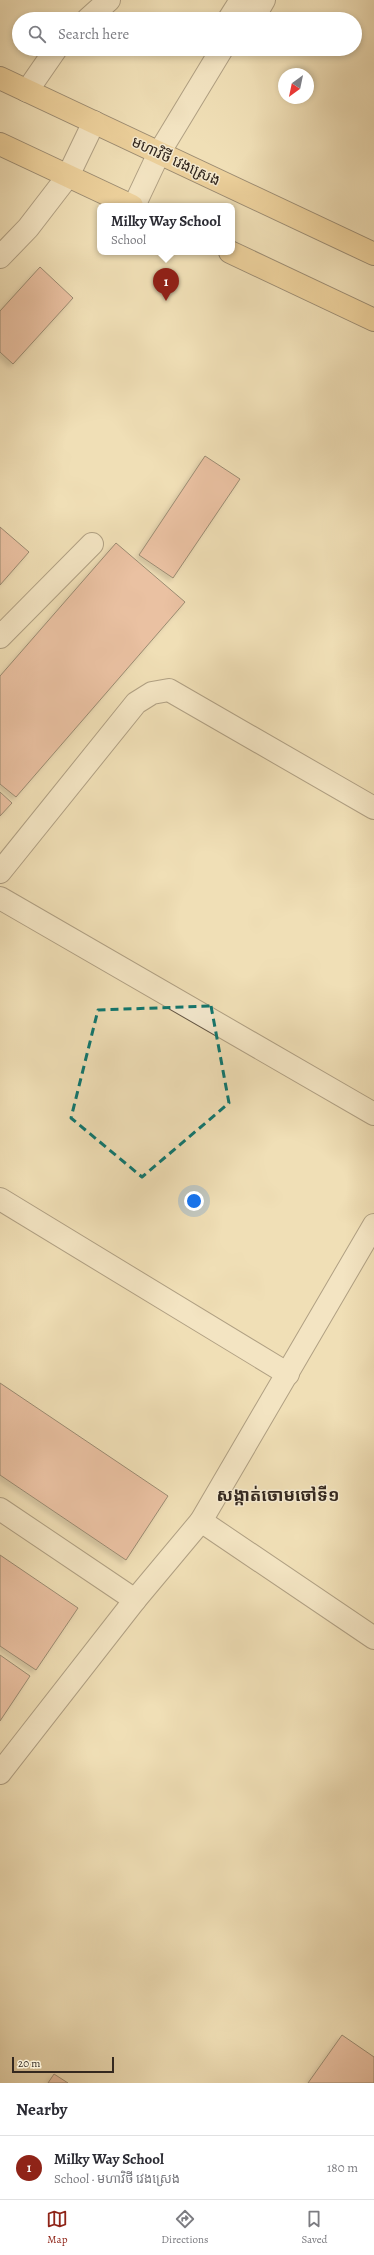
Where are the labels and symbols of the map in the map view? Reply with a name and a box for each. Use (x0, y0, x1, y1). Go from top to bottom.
north arrow (278, 68, 314, 104)
street label: មហាវិថី វេងស្រេង (128, 132, 224, 190)
pin: 1 (153, 268, 179, 301)
your location (184, 1191, 204, 1211)
district label: សង្កាត់ចោមចៅទី១ (217, 1484, 339, 1507)
scale bar (12, 2055, 114, 2074)

